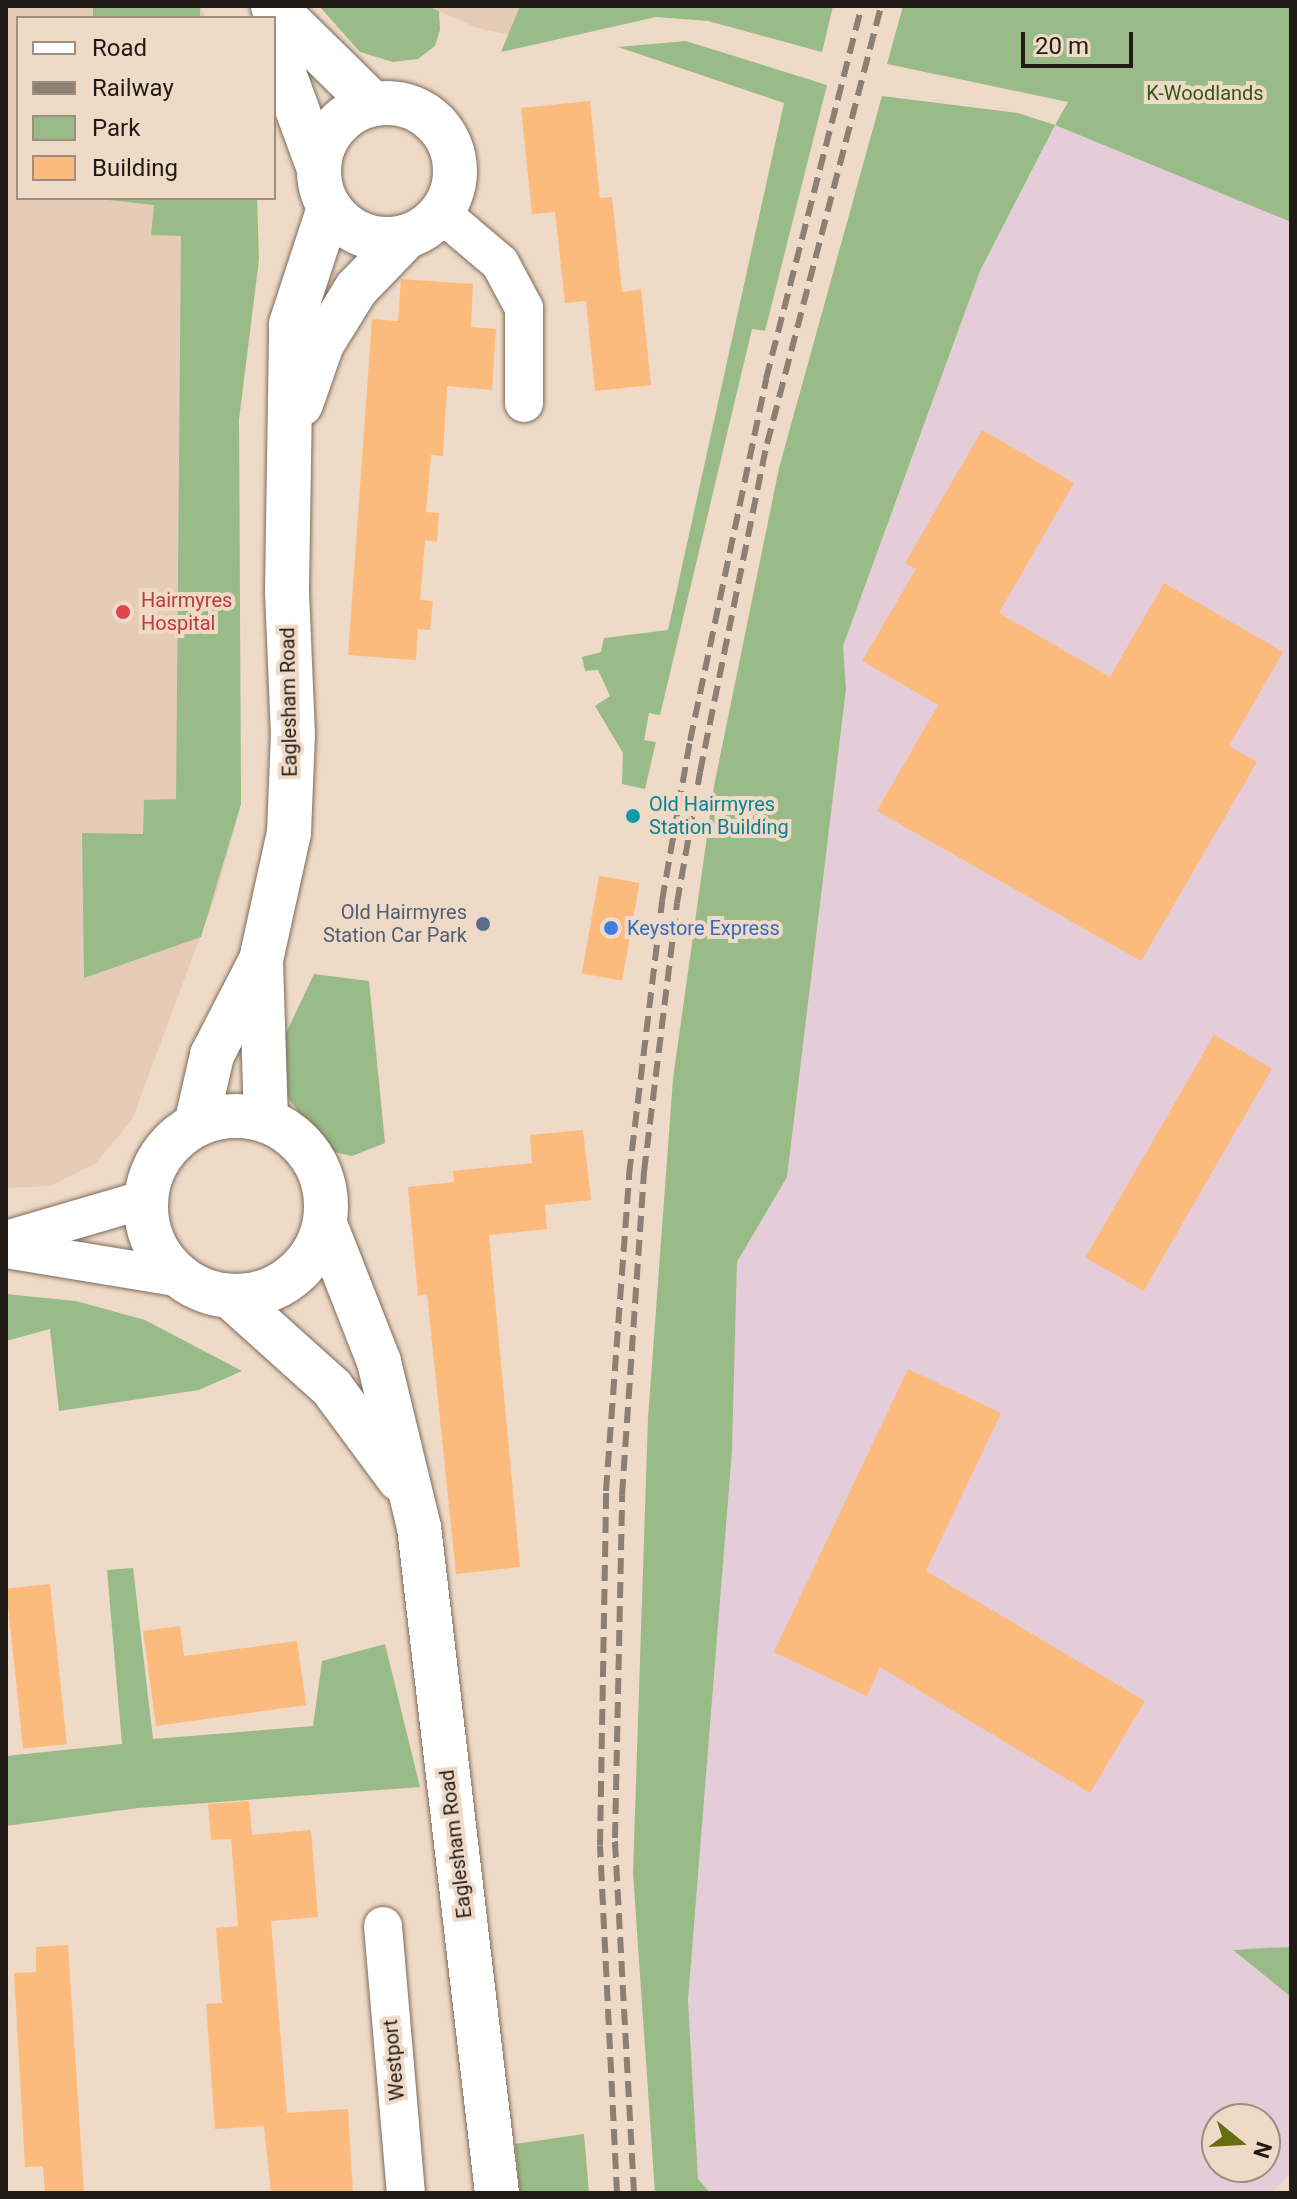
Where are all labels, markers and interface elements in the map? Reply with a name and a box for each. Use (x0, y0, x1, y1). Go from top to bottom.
legend (16, 16, 276, 200)
scale bar (1025, 16, 1137, 66)
text: 20 m (1035, 32, 1089, 60)
text: Road (92, 34, 147, 62)
text: Railway (92, 74, 174, 102)
park label: K-Woodlands (1146, 81, 1264, 105)
text: Park (92, 114, 140, 142)
text: Building (92, 154, 178, 182)
place label: Hairmyres Hospital (141, 588, 232, 635)
marker: Hairmyres Hospital (112, 601, 134, 623)
street label: Eaglesham Road (276, 627, 302, 777)
place label: Old Hairmyres Station Building (649, 792, 789, 839)
marker: Old Hairmyres Station Building (624, 807, 642, 825)
place label: Old Hairmyres Station Car Park (323, 900, 467, 947)
marker: Old Hairmyres Station Car Park (474, 915, 492, 933)
place label: Keystore Express (627, 916, 780, 940)
marker: Keystore Express (602, 919, 620, 937)
street label: Eaglesham Road (435, 1768, 477, 1920)
street label: Westport (379, 2018, 409, 2102)
north arrow (1201, 2103, 1281, 2183)
text: N (1248, 2139, 1277, 2161)

